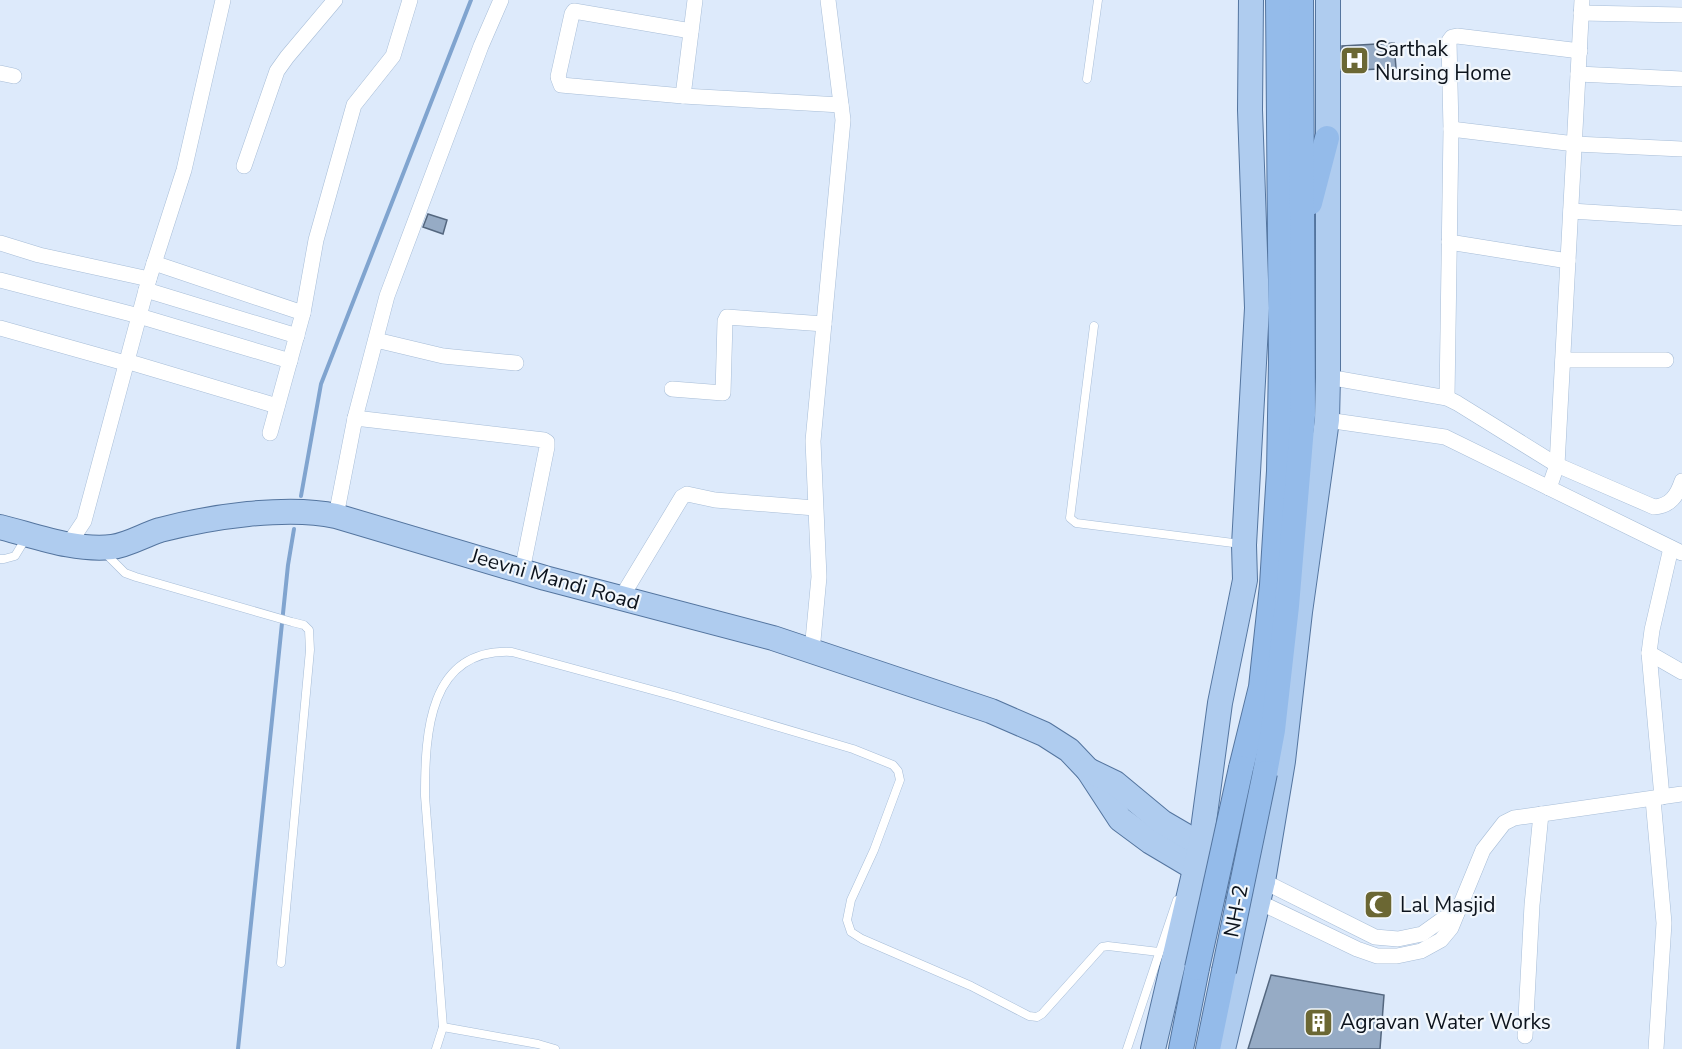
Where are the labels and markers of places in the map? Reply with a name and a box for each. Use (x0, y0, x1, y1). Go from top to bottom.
place label: Sarthak Nursing Home (1375, 35, 1511, 87)
hospital icon: Sarthak Nursing Home (1338, 45, 1370, 77)
mosque icon: Lal Masjid (1363, 889, 1395, 921)
place label: Lal Masjid (1400, 891, 1495, 919)
building icon: Agravan Water Works (1303, 1006, 1335, 1038)
place label: Agravan Water Works (1340, 1008, 1551, 1036)

